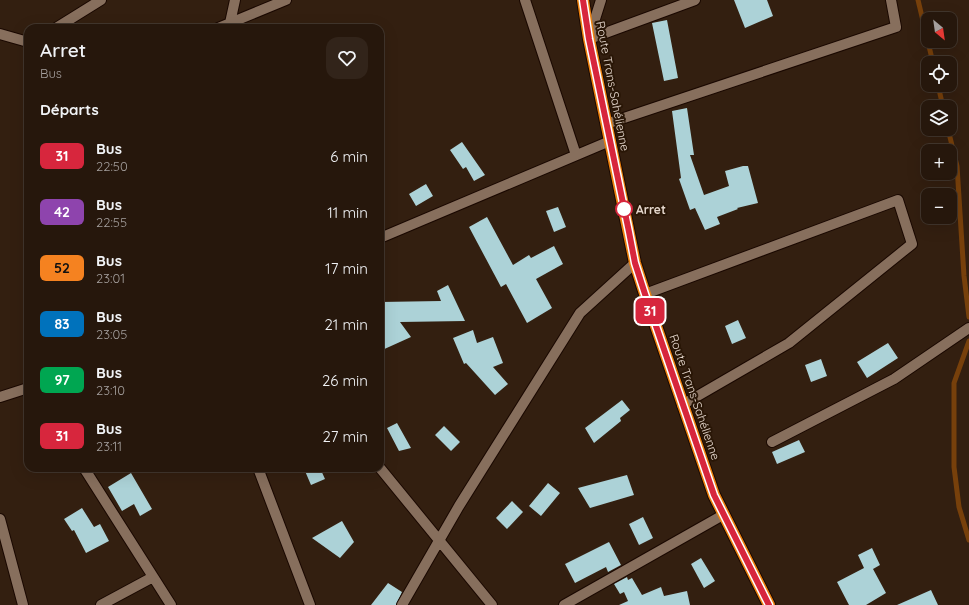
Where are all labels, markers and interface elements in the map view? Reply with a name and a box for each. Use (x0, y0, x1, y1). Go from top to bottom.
north arrow (921, 12, 957, 48)
map controls (921, 12, 957, 224)
street label: Route Trans-Sahélienne (593, 20, 633, 152)
button: heart (326, 37, 368, 79)
text: Arret (40, 38, 86, 62)
button: locate (921, 56, 957, 92)
text: Bus (40, 65, 62, 81)
text: Départs (40, 100, 99, 119)
button: layers (921, 100, 957, 136)
text: Bus (96, 139, 122, 158)
button: + (921, 144, 957, 180)
text: 31 (56, 147, 68, 165)
text: 6 min (330, 147, 368, 166)
text: 22:50 (96, 158, 128, 174)
button: − (921, 188, 957, 224)
text: Bus (96, 195, 122, 214)
marker: Arret (615, 200, 633, 218)
place label: Arret (636, 202, 666, 217)
text: 42 (54, 203, 70, 221)
text: 11 min (327, 203, 368, 222)
text: 22:55 (96, 214, 127, 230)
text: Bus (96, 251, 122, 270)
text: 52 (54, 259, 70, 277)
text: 17 min (325, 259, 368, 278)
text: 23:01 (96, 270, 125, 286)
line badge: 31 (632, 298, 668, 324)
text: 31 (644, 302, 656, 320)
text: Bus (96, 307, 122, 326)
text: 83 (54, 315, 70, 333)
text: 21 min (324, 315, 368, 334)
text: 23:05 (96, 326, 127, 342)
street label: Route Trans-Sahélienne (666, 332, 724, 462)
text: Bus (96, 363, 122, 382)
text: 97 (54, 371, 70, 389)
text: 26 min (322, 371, 368, 390)
text: 23:10 (96, 382, 125, 398)
text: Bus (96, 419, 122, 438)
text: 31 (56, 427, 68, 445)
text: 27 min (323, 427, 368, 446)
text: 23:11 (96, 438, 122, 454)

